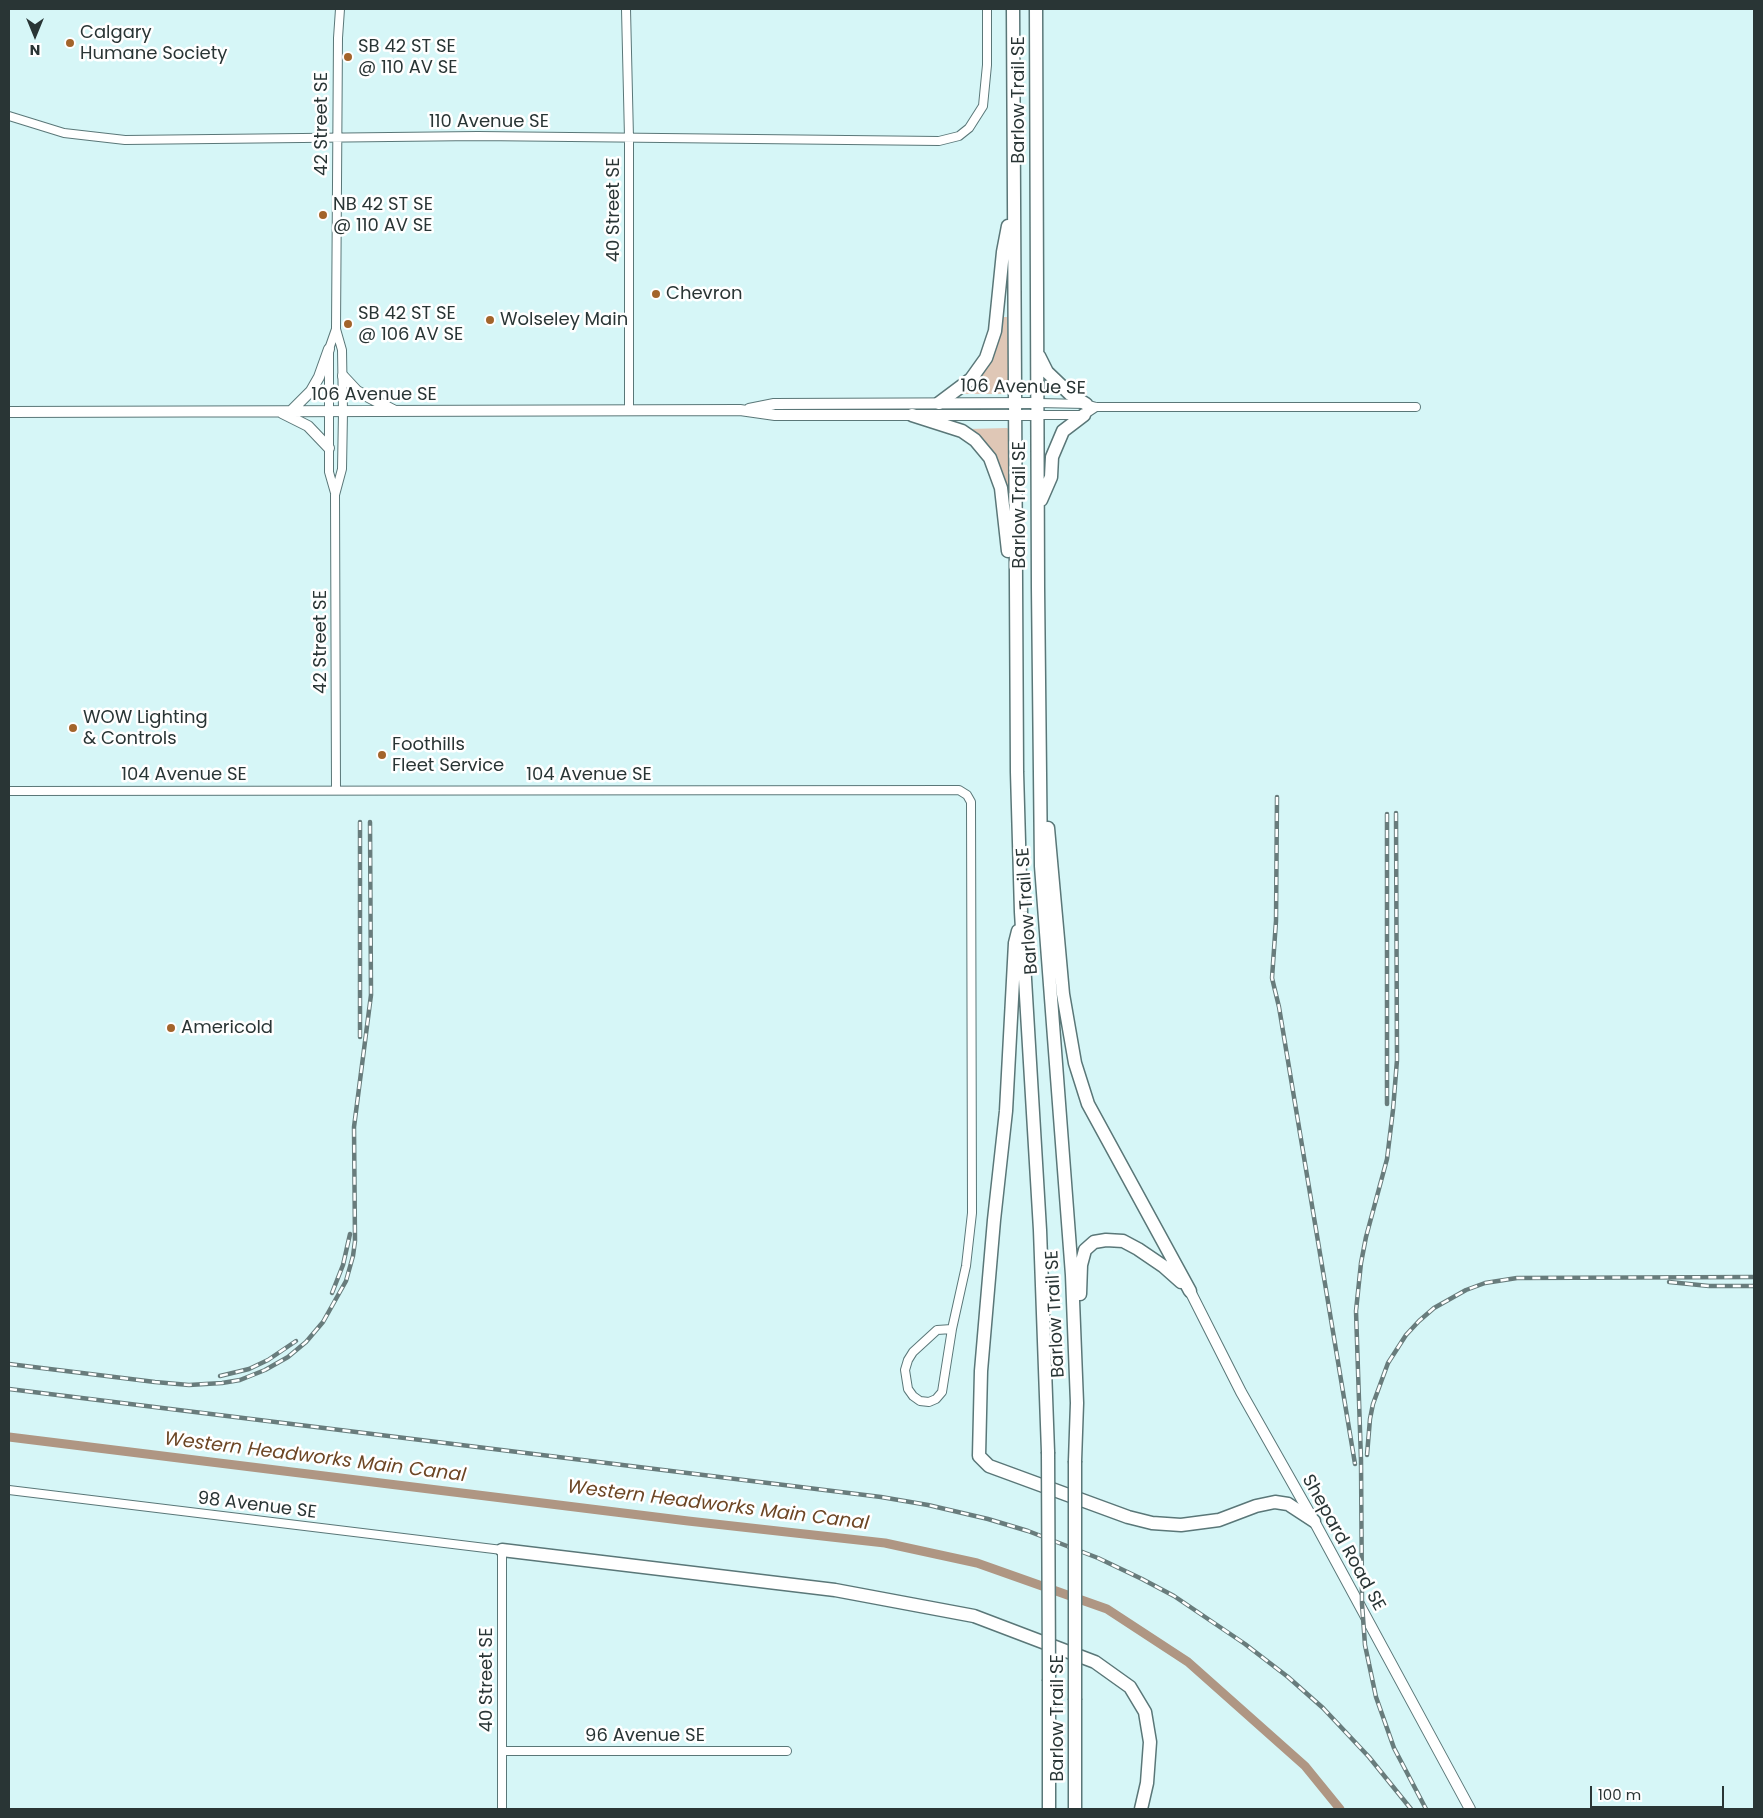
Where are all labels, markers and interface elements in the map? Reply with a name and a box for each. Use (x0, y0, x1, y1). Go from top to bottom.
north arrow (10, 10, 60, 60)
place label: Calgary Humane Society (80, 22, 227, 64)
place label: SB 42 ST SE @ 110 AV SE (358, 36, 458, 78)
street label: Barlow Trail SE (1008, 36, 1030, 164)
marker: Calgary Humane Society (64, 37, 76, 49)
text: N (30, 40, 40, 60)
marker: SB 42 ST SE @ 110 AV SE (342, 51, 354, 63)
street label: 42 Street SE (311, 72, 333, 176)
street label: 110 Avenue SE (429, 111, 549, 133)
street label: 40 Street SE (603, 158, 625, 262)
place label: NB 42 ST SE @ 110 AV SE (333, 194, 433, 236)
marker: NB 42 ST SE @ 110 AV SE (317, 209, 329, 221)
place label: Chevron (666, 283, 742, 305)
marker: Chevron (650, 288, 662, 300)
place label: SB 42 ST SE @ 106 AV SE (358, 303, 463, 346)
place label: Wolseley Main (500, 309, 628, 331)
marker: Wolseley Main (484, 314, 496, 326)
marker: SB 42 ST SE @ 106 AV SE (342, 318, 354, 330)
street label: 106 Avenue SE (960, 376, 1086, 400)
street label: 106 Avenue SE (311, 384, 437, 406)
street label: Barlow Trail SE (1009, 441, 1031, 569)
street label: 42 Street SE (310, 590, 332, 694)
place label: WOW Lighting & Controls (83, 707, 208, 750)
marker: WOW Lighting & Controls (67, 722, 79, 734)
place label: Foothills Fleet Service (392, 734, 504, 776)
marker: Foothills Fleet Service (376, 749, 388, 761)
street label: 104 Avenue SE (121, 764, 247, 786)
street label: 104 Avenue SE (526, 764, 652, 786)
street label: Barlow Trail SE (1013, 847, 1043, 975)
place label: Americold (181, 1017, 273, 1039)
marker: Americold (165, 1022, 177, 1034)
street label: Barlow Trail SE (1042, 1250, 1070, 1378)
water label: Western Headworks Main Canal (163, 1428, 467, 1488)
street label: Shepard Road SE (1297, 1471, 1389, 1615)
water label: Western Headworks Main Canal (566, 1476, 870, 1536)
street label: 98 Avenue SE (196, 1488, 318, 1524)
street label: 40 Street SE (476, 1628, 498, 1732)
street label: Barlow Trail SE (1047, 1654, 1069, 1782)
street label: 96 Avenue SE (585, 1725, 705, 1747)
scale bar (1593, 1776, 1727, 1808)
text: 100 m (1598, 1784, 1641, 1805)

